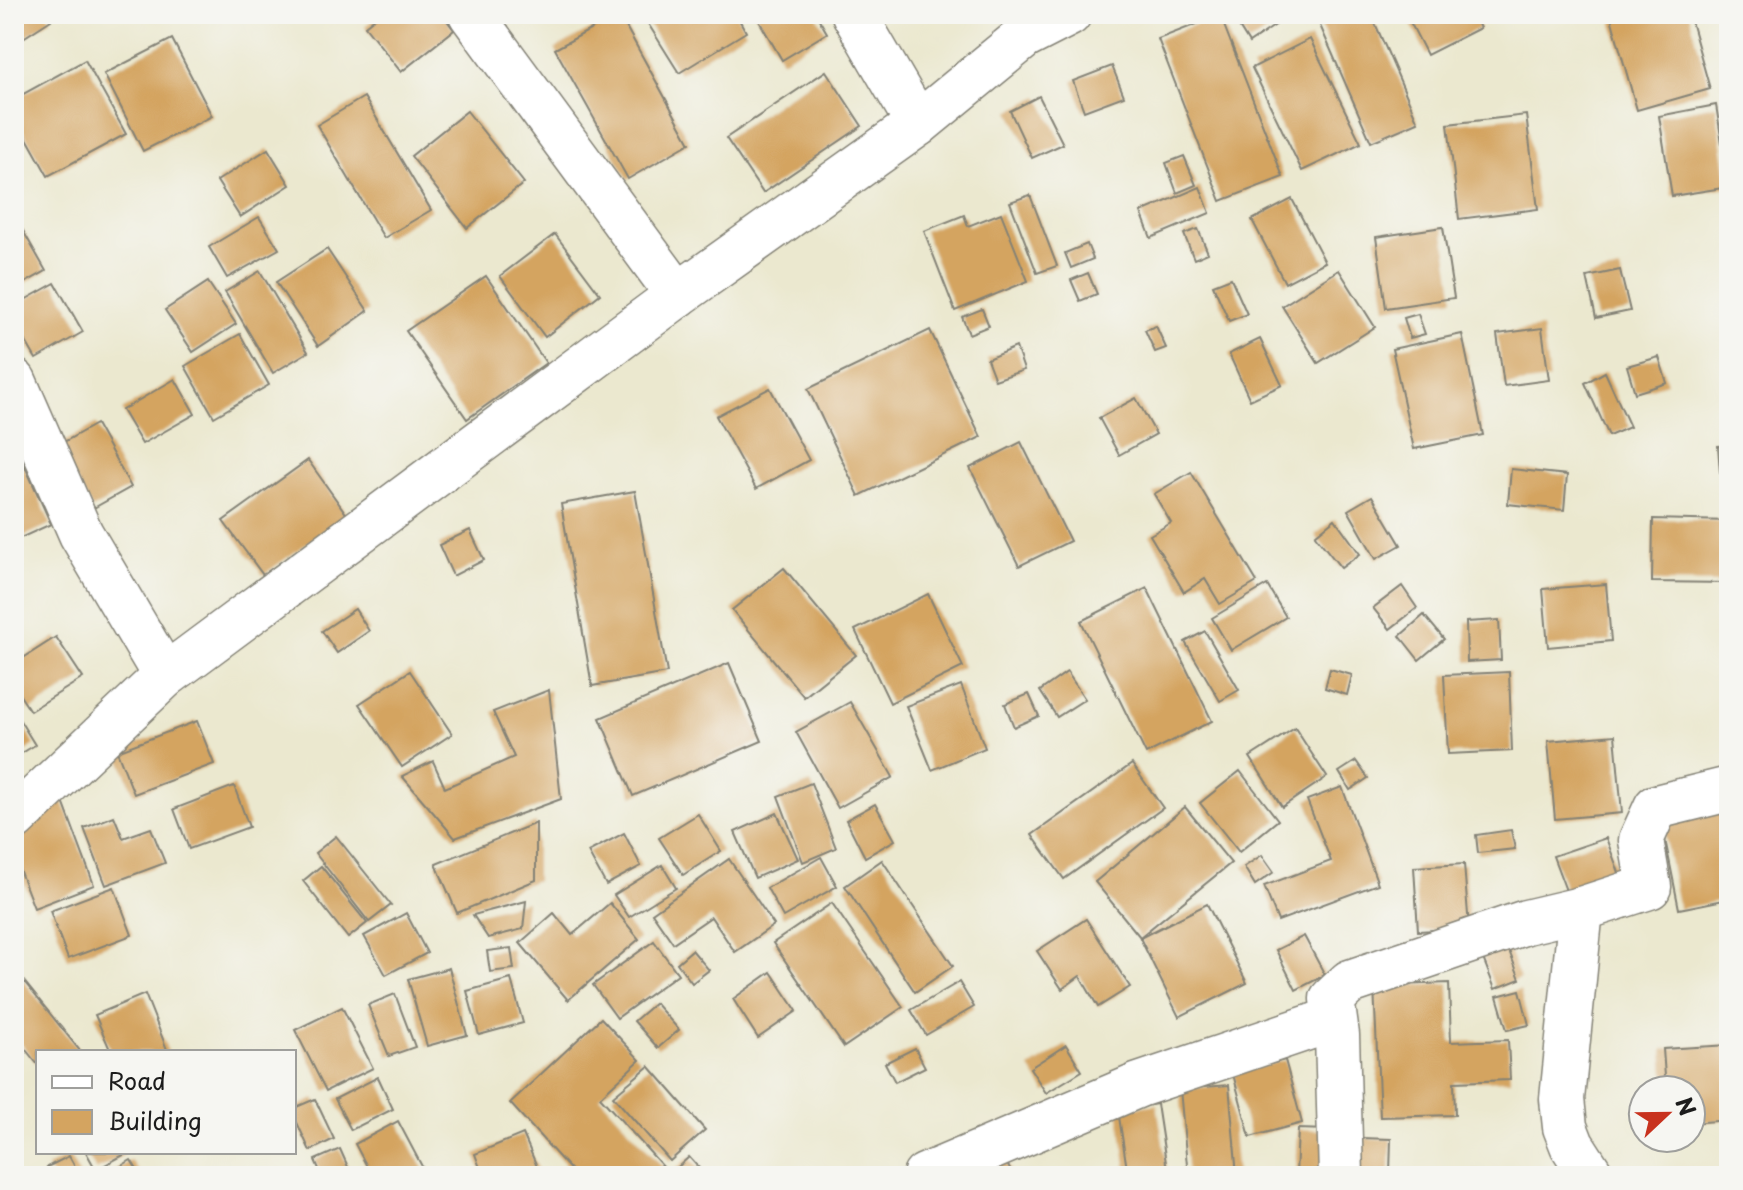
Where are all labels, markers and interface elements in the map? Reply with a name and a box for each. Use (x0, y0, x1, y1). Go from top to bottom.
legend (36, 1050, 296, 1154)
text: Road (108, 1062, 166, 1098)
north arrow (1627, 1074, 1707, 1154)
text: N (1668, 1092, 1705, 1120)
text: Building (108, 1102, 202, 1138)

